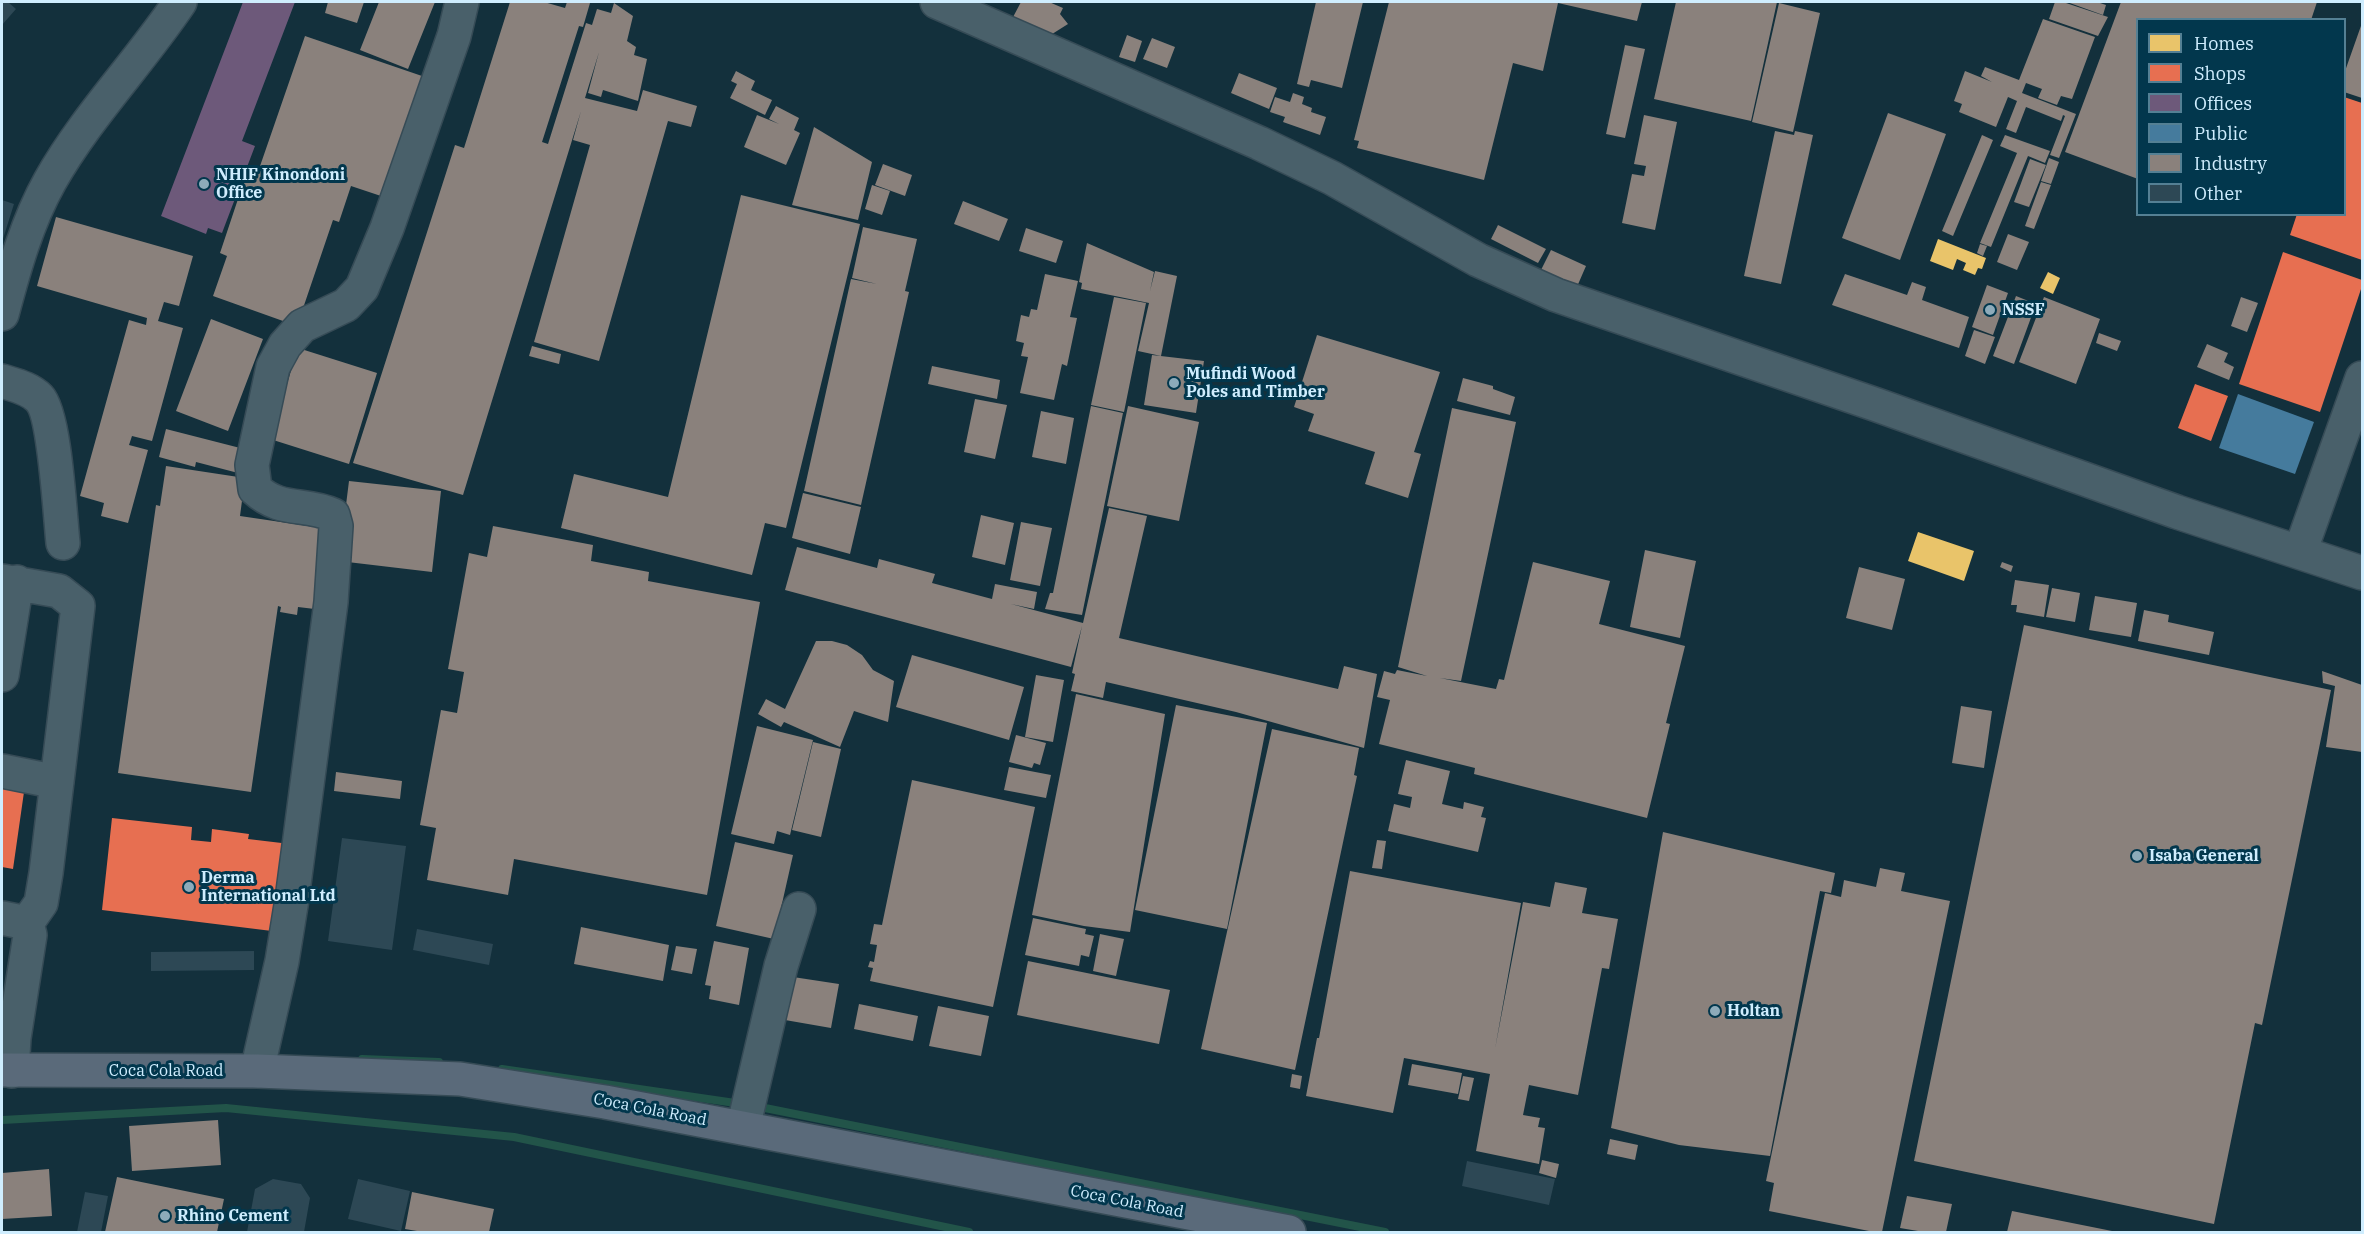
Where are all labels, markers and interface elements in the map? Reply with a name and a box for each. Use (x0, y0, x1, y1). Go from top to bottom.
legend (2136, 18, 2346, 216)
text: Homes (2194, 32, 2254, 55)
text: Shops (2194, 62, 2246, 85)
text: Offices (2194, 92, 2252, 115)
text: Public (2194, 122, 2248, 145)
text: Industry (2194, 152, 2267, 175)
place label: NHIF Kinondoni Office (216, 165, 345, 203)
marker: NHIF Kinondoni Office (197, 177, 211, 191)
text: Other (2194, 182, 2242, 205)
place label: NSSF (2002, 300, 2045, 320)
marker: NSSF (1983, 303, 1997, 317)
place label: Mufindi Wood Poles and Timber (1186, 364, 1325, 402)
marker: Mufindi Wood Poles and Timber (1167, 376, 1181, 390)
place label: Isaba General (2149, 846, 2259, 866)
marker: Isaba General (2130, 849, 2144, 863)
place label: Derma International Ltd (201, 868, 336, 906)
marker: Derma International Ltd (182, 880, 196, 894)
place label: Holtan (1727, 1001, 1780, 1021)
marker: Holtan (1708, 1004, 1722, 1018)
street label: Coca Cola Road (109, 1061, 223, 1081)
street label: Coca Cola Road (592, 1090, 708, 1130)
street label: Coca Cola Road (1069, 1182, 1185, 1222)
place label: Rhino Cement (177, 1206, 289, 1226)
marker: Rhino Cement (158, 1209, 172, 1223)

